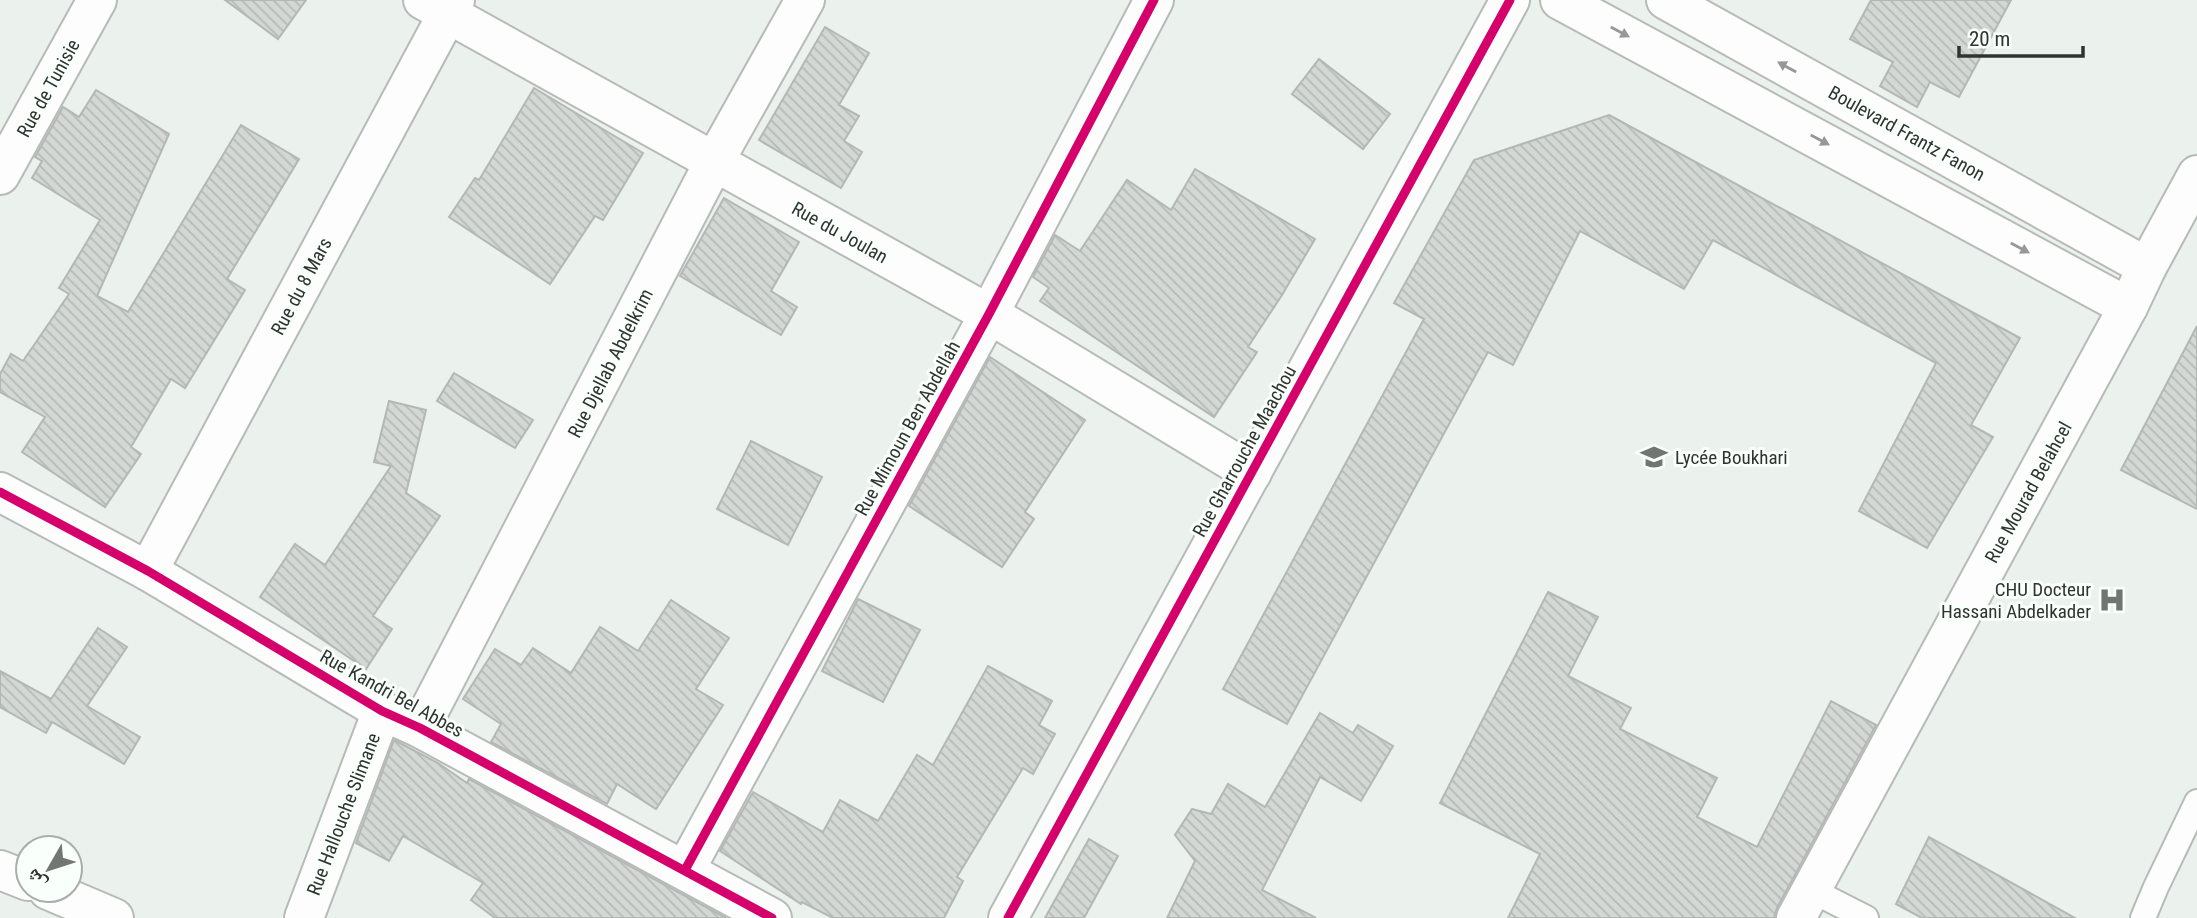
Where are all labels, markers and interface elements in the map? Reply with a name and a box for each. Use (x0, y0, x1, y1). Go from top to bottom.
scale bar (1959, 14, 2083, 58)
one-way arrow (1610, 27, 1630, 38)
text: 20 m (1969, 27, 2010, 51)
street label: Rue de Tunisie (12, 35, 85, 141)
one-way arrow (1777, 61, 1797, 73)
street label: Boulevard Frantz Fanon (1824, 81, 1989, 186)
one-way arrow (1810, 135, 1830, 146)
street label: Rue du Joulan (788, 197, 892, 268)
street label: Rue du 8 Mars (266, 234, 337, 339)
one-way arrow (2011, 242, 2031, 254)
street label: Rue Djellab Abdelkrim (563, 285, 658, 442)
street label: Rue Mimoun Ben Abdellah (850, 337, 965, 520)
street label: Rue Gharrouche Maachou (1188, 361, 1301, 541)
street label: Rue Mourad Belahcel (1980, 418, 2077, 567)
school or university icon: Lycée Boukhari (1639, 442, 1669, 472)
place label: Lycée Boukhari (1675, 446, 1788, 469)
place label: CHU Docteur Hassani Abdelkader (1941, 578, 2091, 623)
hospital icon: CHU Docteur Hassani Abdelkader (2097, 585, 2127, 615)
street label: Rue Kandri Bel Abbes (316, 644, 467, 742)
street label: Rue Hallouche Slimane (302, 730, 385, 899)
north arrow (14, 834, 84, 904)
text: ش (21, 864, 51, 894)

